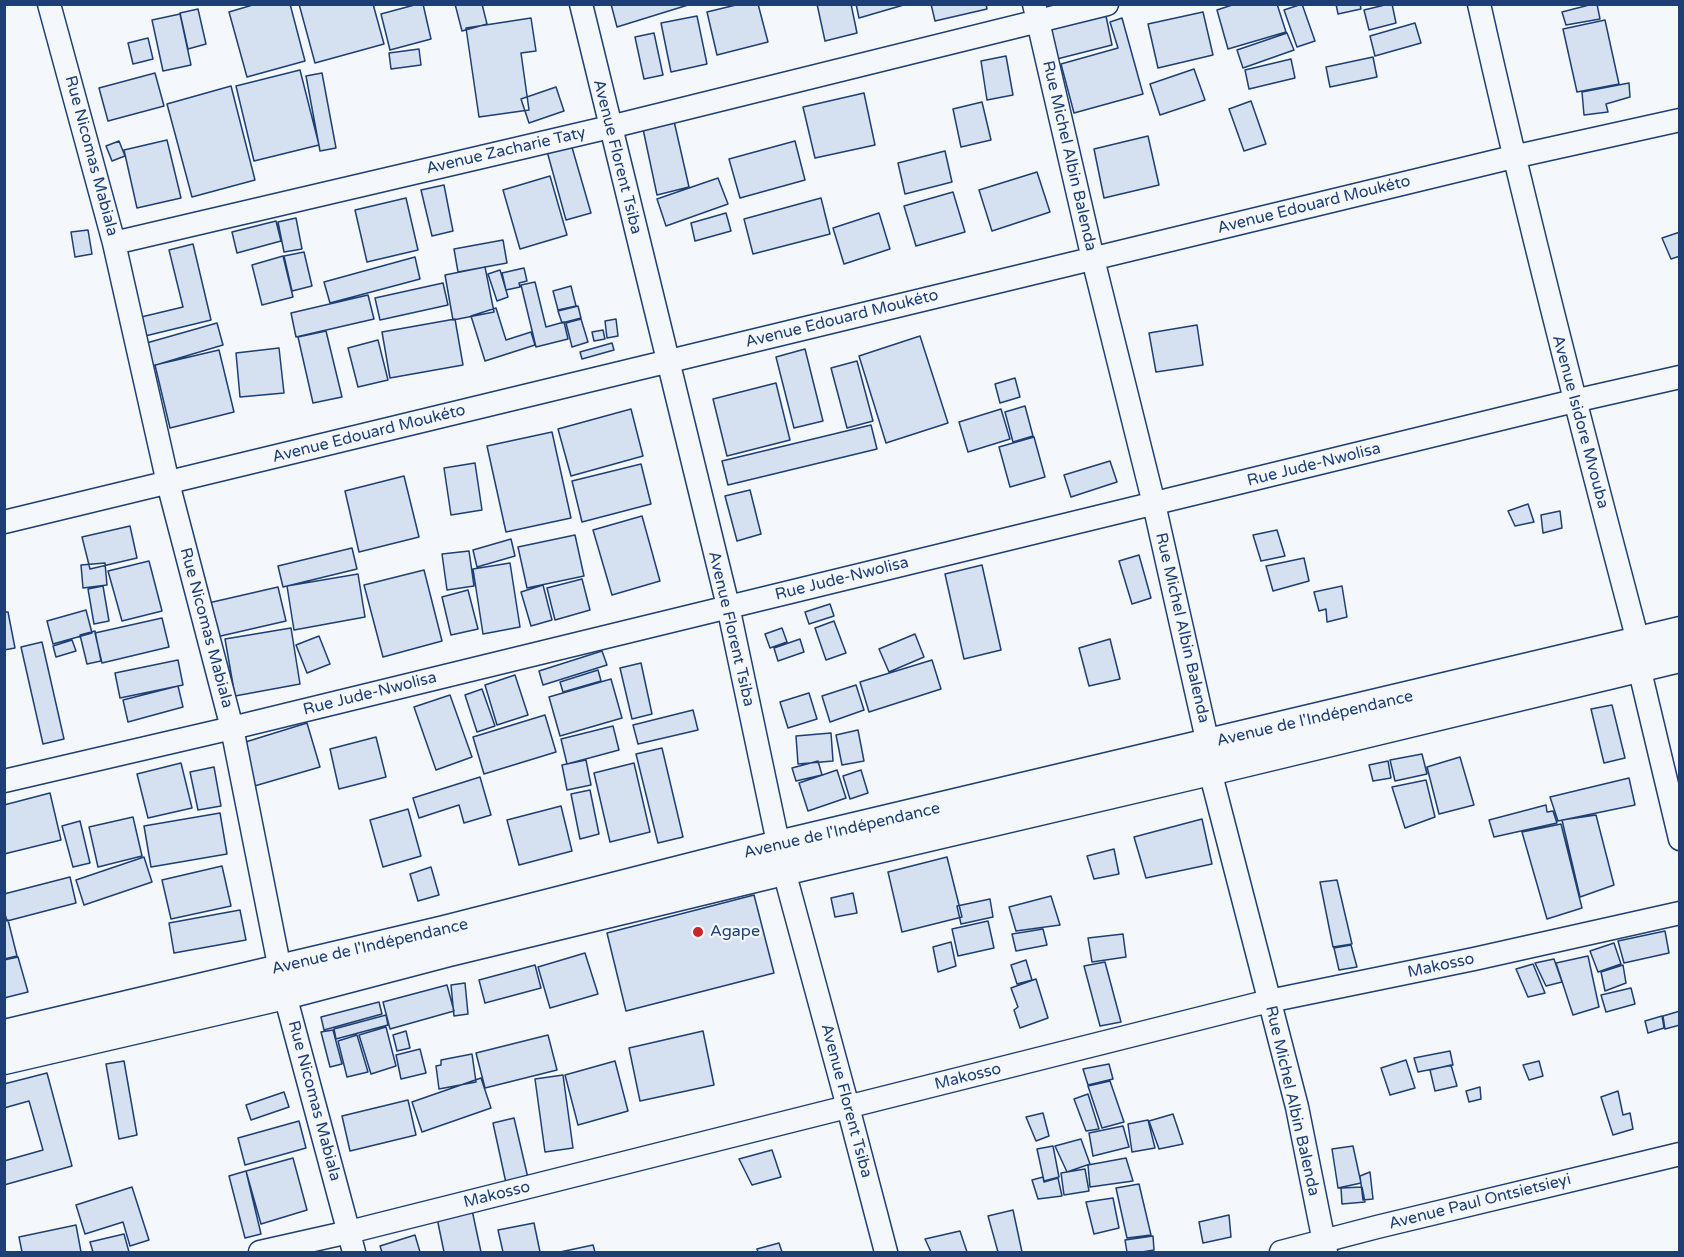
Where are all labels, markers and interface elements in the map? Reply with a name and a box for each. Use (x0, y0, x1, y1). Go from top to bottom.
street label: Rue Michel Albin Balenda (1038, 59, 1100, 253)
street label: Rue Nicomas Mabiala (60, 74, 122, 238)
street label: Avenue Florent Tsiba (588, 78, 646, 236)
street label: Avenue Zacharie Taty (424, 123, 588, 179)
street label: Avenue Edouard Moukéto (1216, 172, 1412, 238)
street label: Avenue Edouard Moukéto (744, 286, 940, 352)
street label: Avenue Isidore Mvouba (1548, 333, 1612, 511)
street label: Avenue Edouard Moukéto (271, 401, 467, 467)
street label: Rue Jude-Nwolisa (1245, 439, 1383, 491)
street label: Rue Michel Albin Balenda (1151, 531, 1213, 725)
street label: Rue Nicomas Mabiala (175, 546, 237, 710)
street label: Avenue Florent Tsiba (704, 549, 758, 709)
street label: Rue Jude-Nwolisa (773, 553, 911, 605)
street label: Rue Jude-Nwolisa (301, 668, 439, 720)
street label: Avenue de l'Indépendance (1215, 687, 1415, 751)
street label: Avenue de l'Indépendance (742, 799, 942, 863)
street label: Avenue de l'Indépendance (270, 915, 470, 979)
place label: Agape (710, 922, 760, 942)
marker: Agape (691, 925, 705, 939)
street label: Makosso (1406, 950, 1476, 982)
street label: Rue Michel Albin Balenda (1261, 1004, 1323, 1198)
street label: Rue Nicomas Mabiala (283, 1019, 345, 1183)
street label: Avenue Florent Tsiba (816, 1022, 876, 1180)
street label: Makosso (933, 1059, 1003, 1095)
street label: Avenue Paul Ontsietsieyi (1387, 1170, 1573, 1234)
street label: Makosso (462, 1177, 532, 1213)

